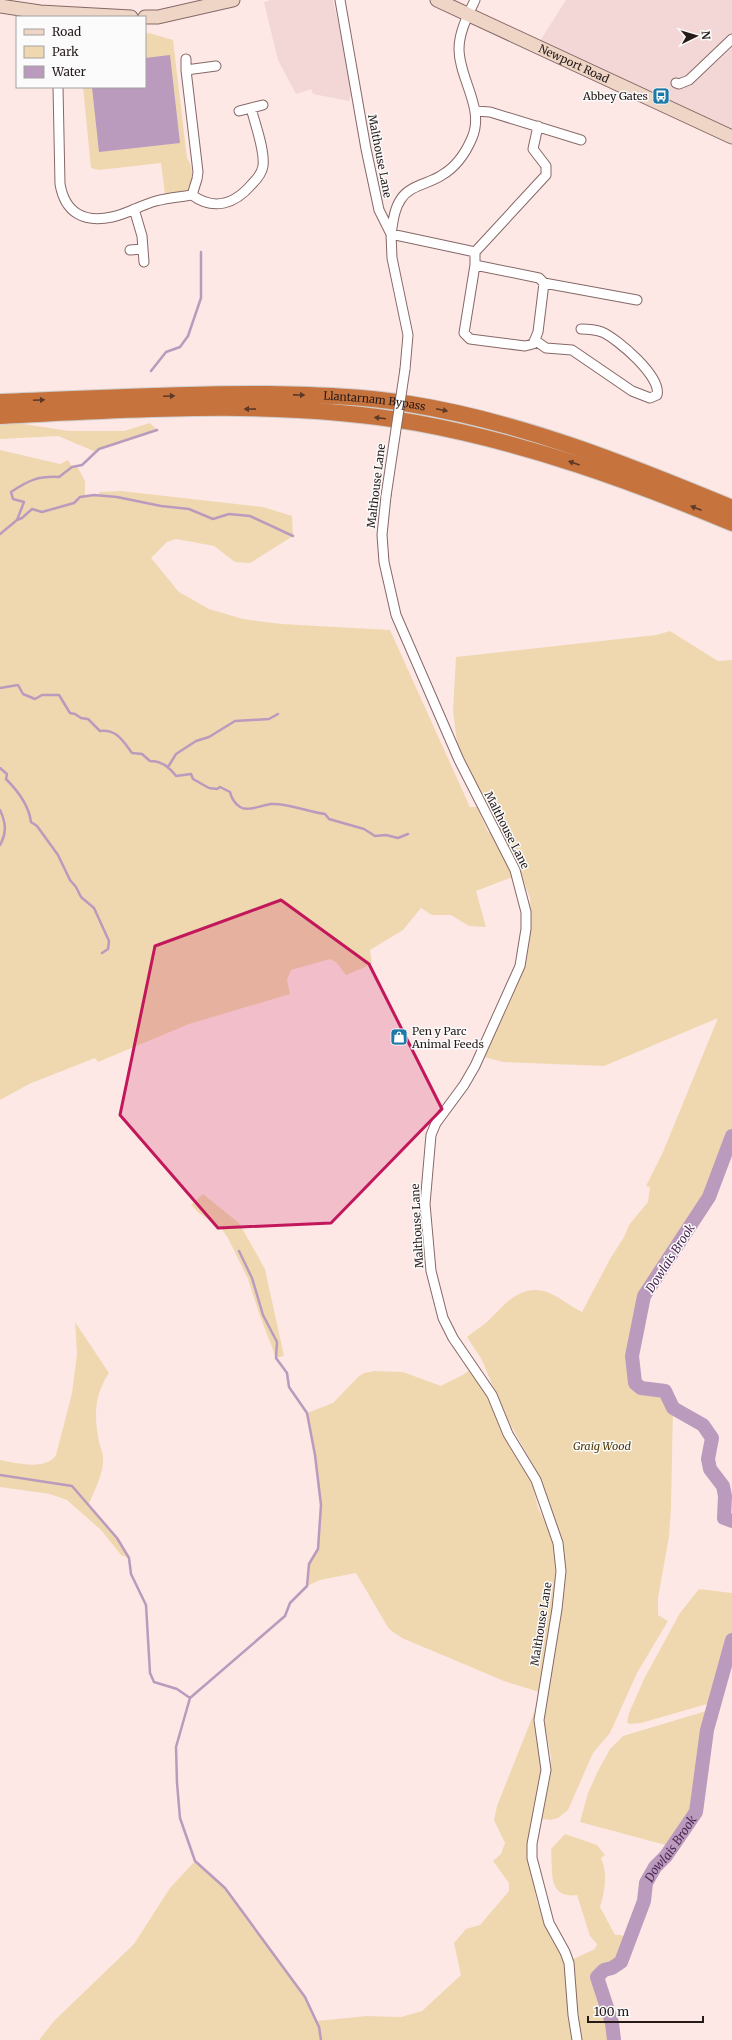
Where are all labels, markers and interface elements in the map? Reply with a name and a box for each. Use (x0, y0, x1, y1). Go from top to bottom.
legend (16, 16, 146, 88)
north arrow (676, 16, 716, 56)
text: Road (52, 24, 81, 39)
text: N (699, 30, 713, 40)
street label: Newport Road (537, 41, 612, 86)
text: Park (52, 44, 79, 59)
text: Water (51, 64, 87, 79)
bus stop icon: Abbey Gates (651, 86, 671, 106)
place label: Abbey Gates (582, 89, 648, 103)
street label: Malthouse Lane (365, 113, 395, 199)
street label: Llantarnam Bypass (323, 389, 427, 414)
one-way arrow (163, 392, 175, 399)
one-way arrow (293, 392, 306, 398)
one-way arrow (33, 397, 46, 403)
one-way arrow (243, 406, 256, 412)
one-way arrow (436, 408, 448, 414)
one-way arrow (373, 414, 386, 421)
street label: Malthouse Lane (364, 443, 388, 529)
one-way arrow (568, 460, 580, 466)
one-way arrow (689, 505, 701, 511)
street label: Malthouse Lane (482, 789, 533, 871)
place label: Pen y Parc Animal Feeds (411, 1024, 484, 1051)
shop icon: Pen y Parc Animal Feeds (389, 1027, 409, 1047)
street label: Malthouse Lane (408, 1183, 426, 1269)
water label: Dowlais Brook (642, 1221, 698, 1296)
park label: Graig Wood (573, 1439, 632, 1453)
street label: Malthouse Lane (527, 1581, 555, 1667)
water label: Dowlais Brook (640, 1812, 699, 1885)
scale bar (588, 1998, 703, 2024)
text: 100 m (594, 2004, 629, 2019)

